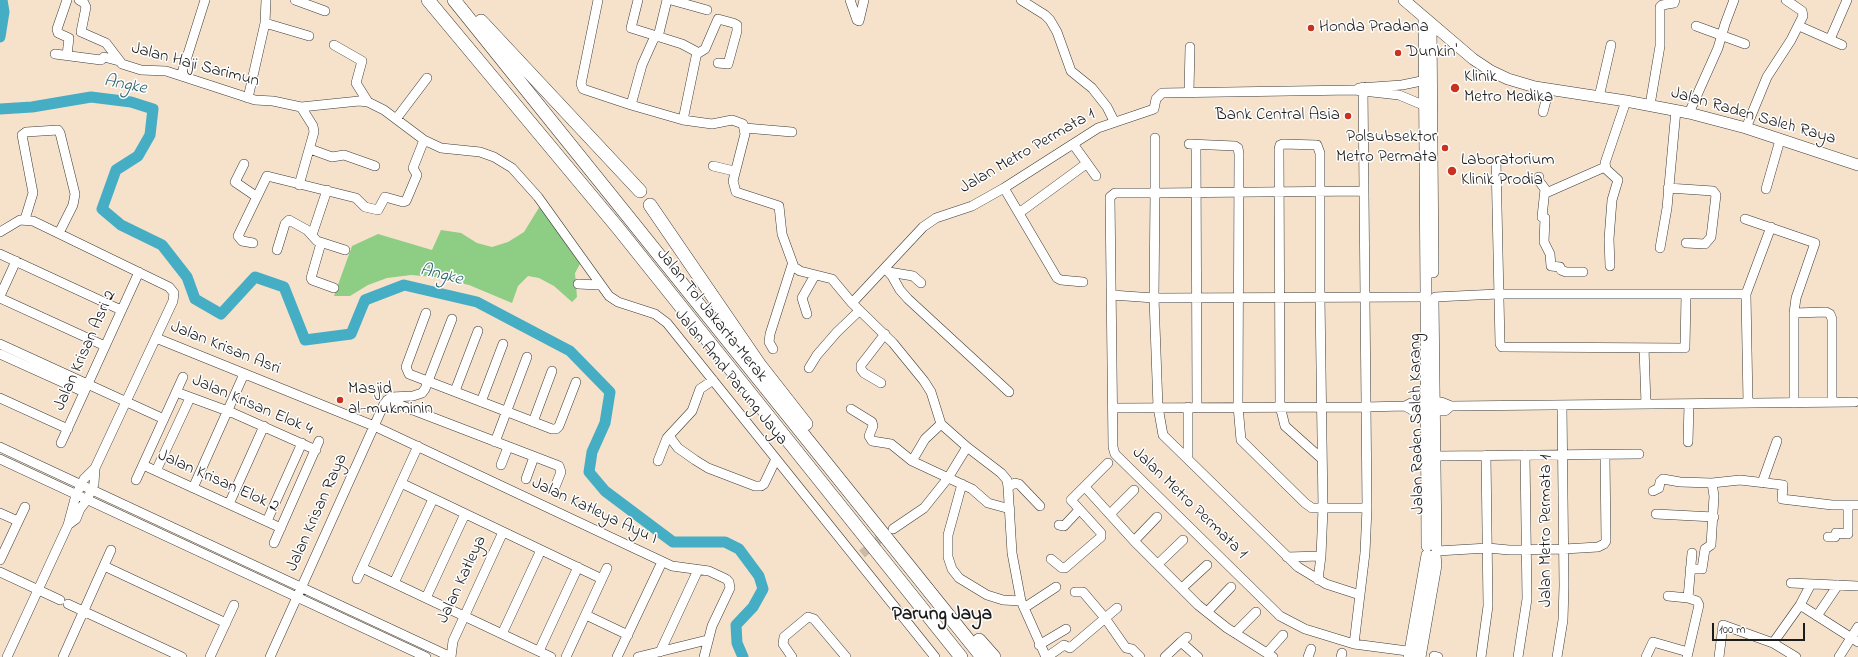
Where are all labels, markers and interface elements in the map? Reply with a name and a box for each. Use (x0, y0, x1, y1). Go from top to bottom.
place label: Honda Pradana (1319, 18, 1429, 38)
marker: Honda Pradana (1306, 23, 1316, 33)
street label: Jalan Haji Sarimun (129, 39, 261, 93)
place label: Dunkin' (1406, 43, 1457, 63)
marker: Dunkin' (1393, 48, 1403, 58)
place label: Klinik Metro Medika (1464, 68, 1553, 108)
water label: Angke (102, 71, 148, 101)
marker: Klinik Metro Medika (1449, 82, 1461, 94)
street label: Jalan Raden Saleh Raya (1668, 84, 1838, 150)
street label: Jalan Metro Permata 1 (957, 105, 1099, 199)
place label: Bank Central Asia (1215, 106, 1340, 126)
marker: Bank Central Asia (1343, 111, 1353, 121)
place label: Polsubsektor Metro Permata (1336, 128, 1437, 168)
marker: Polsubsektor Metro Permata (1440, 143, 1450, 153)
place label: Laboratorium Klinik Prodia (1461, 151, 1554, 191)
marker: Laboratorium Klinik Prodia (1446, 165, 1458, 177)
street label: Jalan Tol Jakarta–Merak (651, 245, 771, 387)
water label: Angke (417, 260, 465, 292)
street label: Jalan Krisan Asri 2 (50, 288, 122, 414)
street label: Jalan Amd Parung Jaya (669, 306, 791, 450)
street label: Jalan Krisan Asri (167, 318, 283, 380)
street label: Jalan Raden Saleh Karang (1406, 333, 1430, 515)
street label: Jalan Krisan Elok 4 (188, 371, 316, 441)
place label: Masjid al-mukminin (348, 380, 433, 420)
marker: Masjid al-mukminin (335, 395, 345, 405)
street label: Jalan Metro Permata 1 (1127, 444, 1251, 564)
street label: Jalan Krisan Elok 2 (154, 446, 282, 518)
street label: Jalan Krisan Raya (283, 451, 353, 575)
street label: Jalan Metro Permata 1 (1537, 455, 1557, 607)
street label: Jalan Katleya Ayu I (528, 474, 660, 550)
street label: Jalan Katleya (434, 533, 492, 627)
district label: Parung Jaya (892, 605, 992, 627)
scale bar (1714, 615, 1807, 641)
text: 100 m (1719, 621, 1746, 639)

